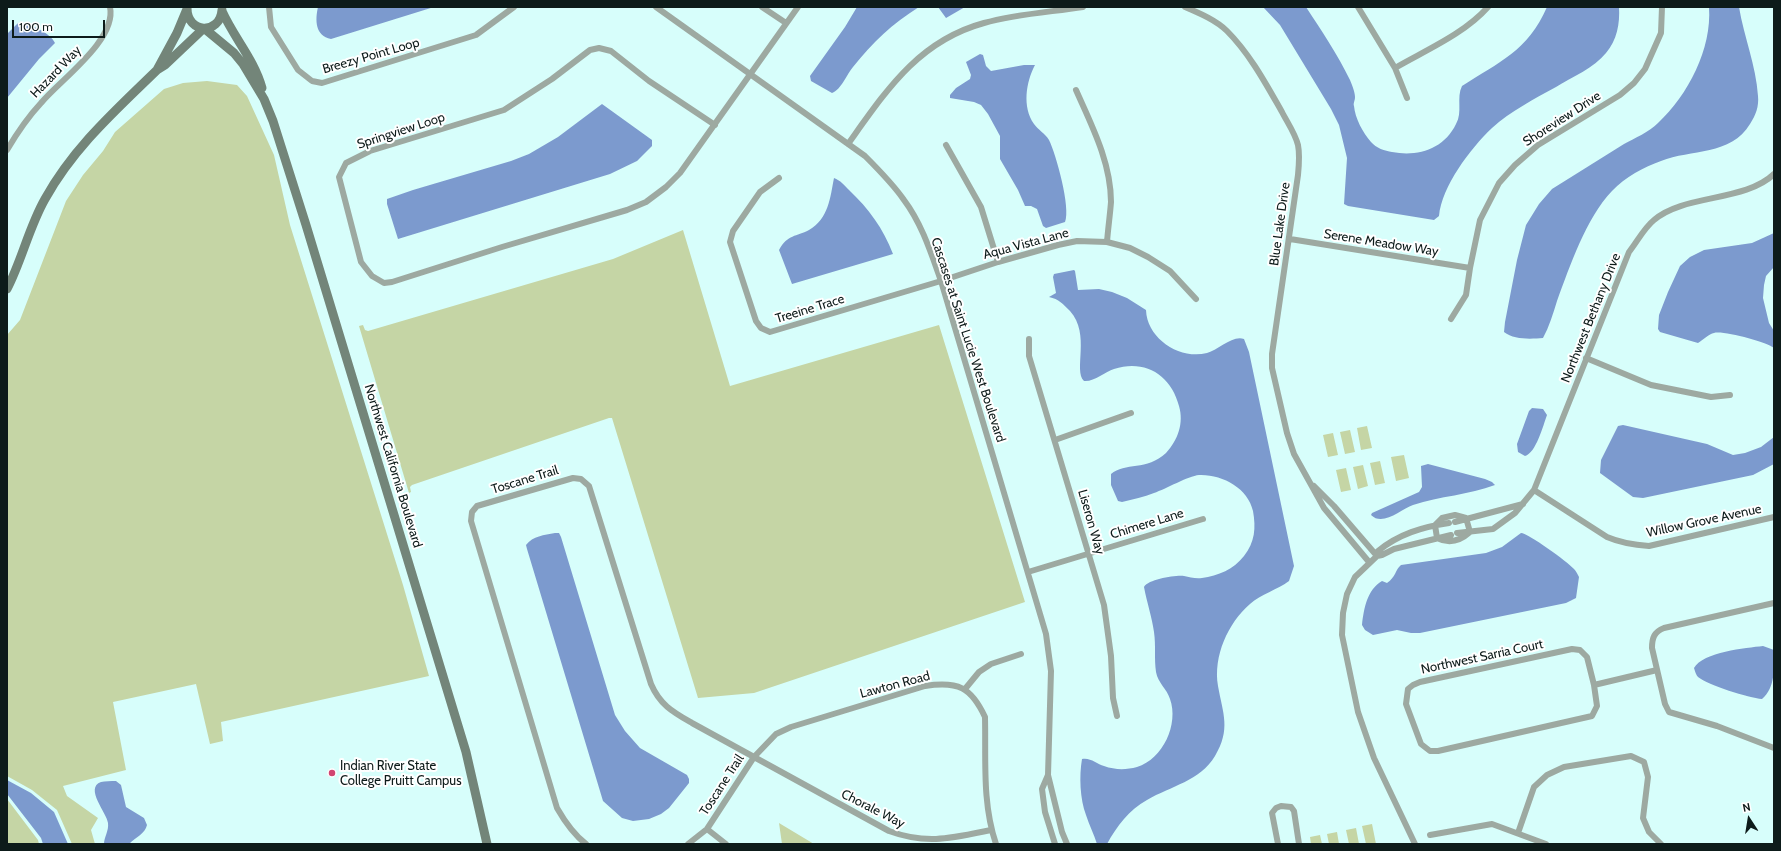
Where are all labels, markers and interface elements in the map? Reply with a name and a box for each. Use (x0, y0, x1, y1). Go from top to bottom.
scale bar (14, 12, 107, 38)
text: 100 m (19, 19, 53, 34)
street label: Breezy Point Loop (321, 35, 421, 77)
street label: Hazard Way (27, 43, 85, 101)
street label: Shoreview Drive (1520, 88, 1604, 150)
street label: Springview Loop (355, 109, 447, 153)
street label: Blue Lake Drive (1266, 181, 1294, 267)
street label: Aqua Vista Lane (982, 225, 1070, 263)
street label: Serene Meadow Way (1323, 226, 1439, 260)
street label: Cascases at Saint Lucie West Boulevard (927, 236, 1009, 444)
street label: Northwest Bethany Drive (1558, 251, 1624, 385)
street label: Treeine Trace (774, 291, 846, 327)
street label: Northwest California Boulevard (361, 382, 425, 550)
street label: Toscane Trail (490, 462, 560, 498)
street label: Liseron Way (1074, 488, 1108, 556)
street label: Willow Grove Avenue (1645, 501, 1763, 541)
street label: Chimere Lane (1108, 505, 1186, 543)
street label: Northwest Sarria Court (1419, 636, 1545, 678)
street label: Lawton Road (858, 668, 932, 702)
street label: Toscane Trail (697, 752, 747, 818)
place label: Indian River State College Pruitt Campus (340, 758, 462, 789)
marker: Indian River State College Pruitt Campus (327, 768, 337, 778)
street label: Chorale Way (839, 786, 907, 832)
north arrow (1729, 799, 1769, 839)
text: N (1741, 800, 1752, 815)

